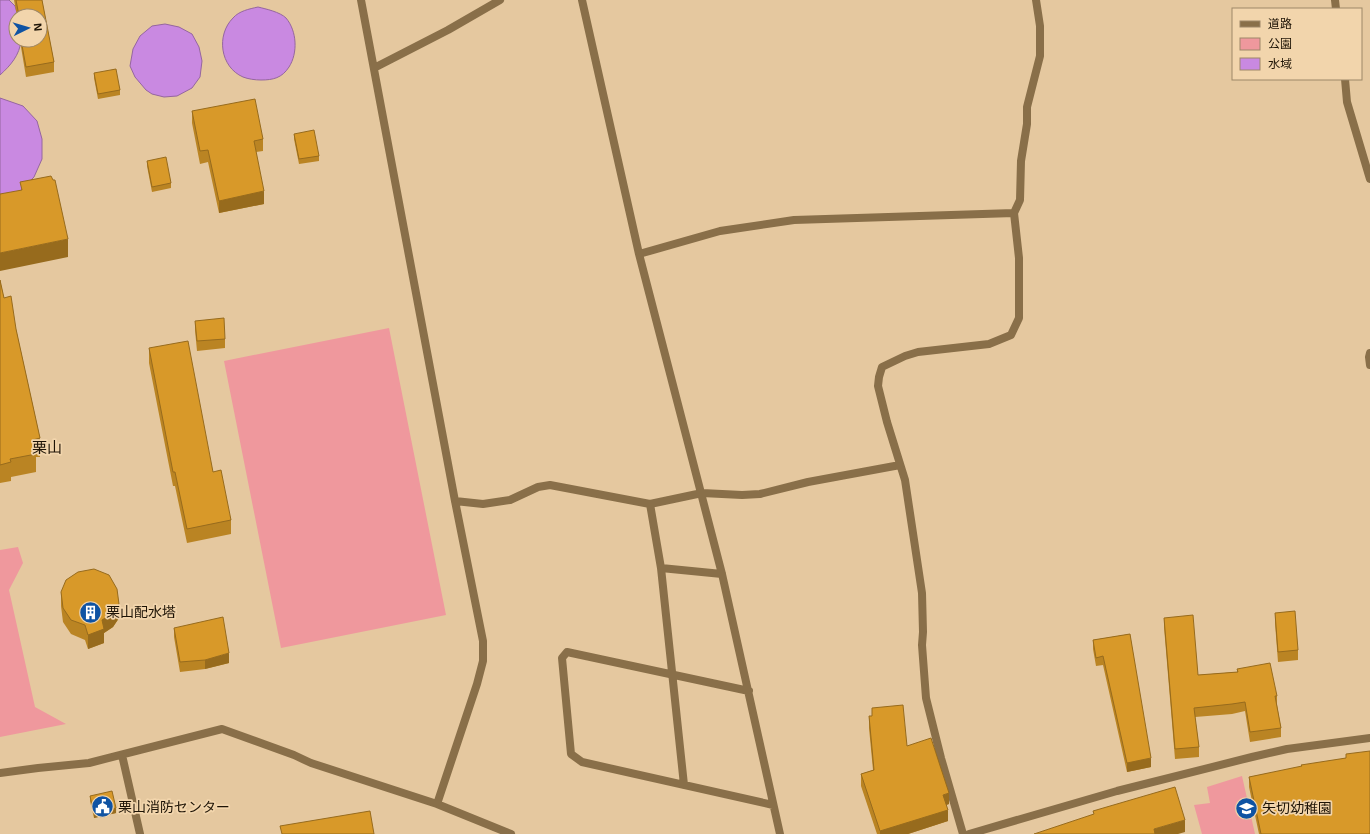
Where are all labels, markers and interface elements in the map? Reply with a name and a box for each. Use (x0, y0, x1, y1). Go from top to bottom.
north arrow (8, 8, 48, 48)
legend (1232, 8, 1362, 80)
text: 道路 (1268, 17, 1292, 31)
text: N (32, 23, 44, 32)
text: 公園 (1268, 37, 1292, 51)
text: 水域 (1268, 57, 1292, 71)
district label: 栗山 (32, 439, 62, 456)
building icon: 栗山配水塔 (77, 599, 103, 625)
place label: 栗山配水塔 (106, 604, 176, 620)
public building icon: 栗山消防センター (89, 794, 115, 820)
school or university icon: 矢切幼稚園 (1234, 795, 1260, 821)
place label: 栗山消防センター (118, 799, 230, 815)
place label: 矢切幼稚園 (1262, 800, 1332, 816)

